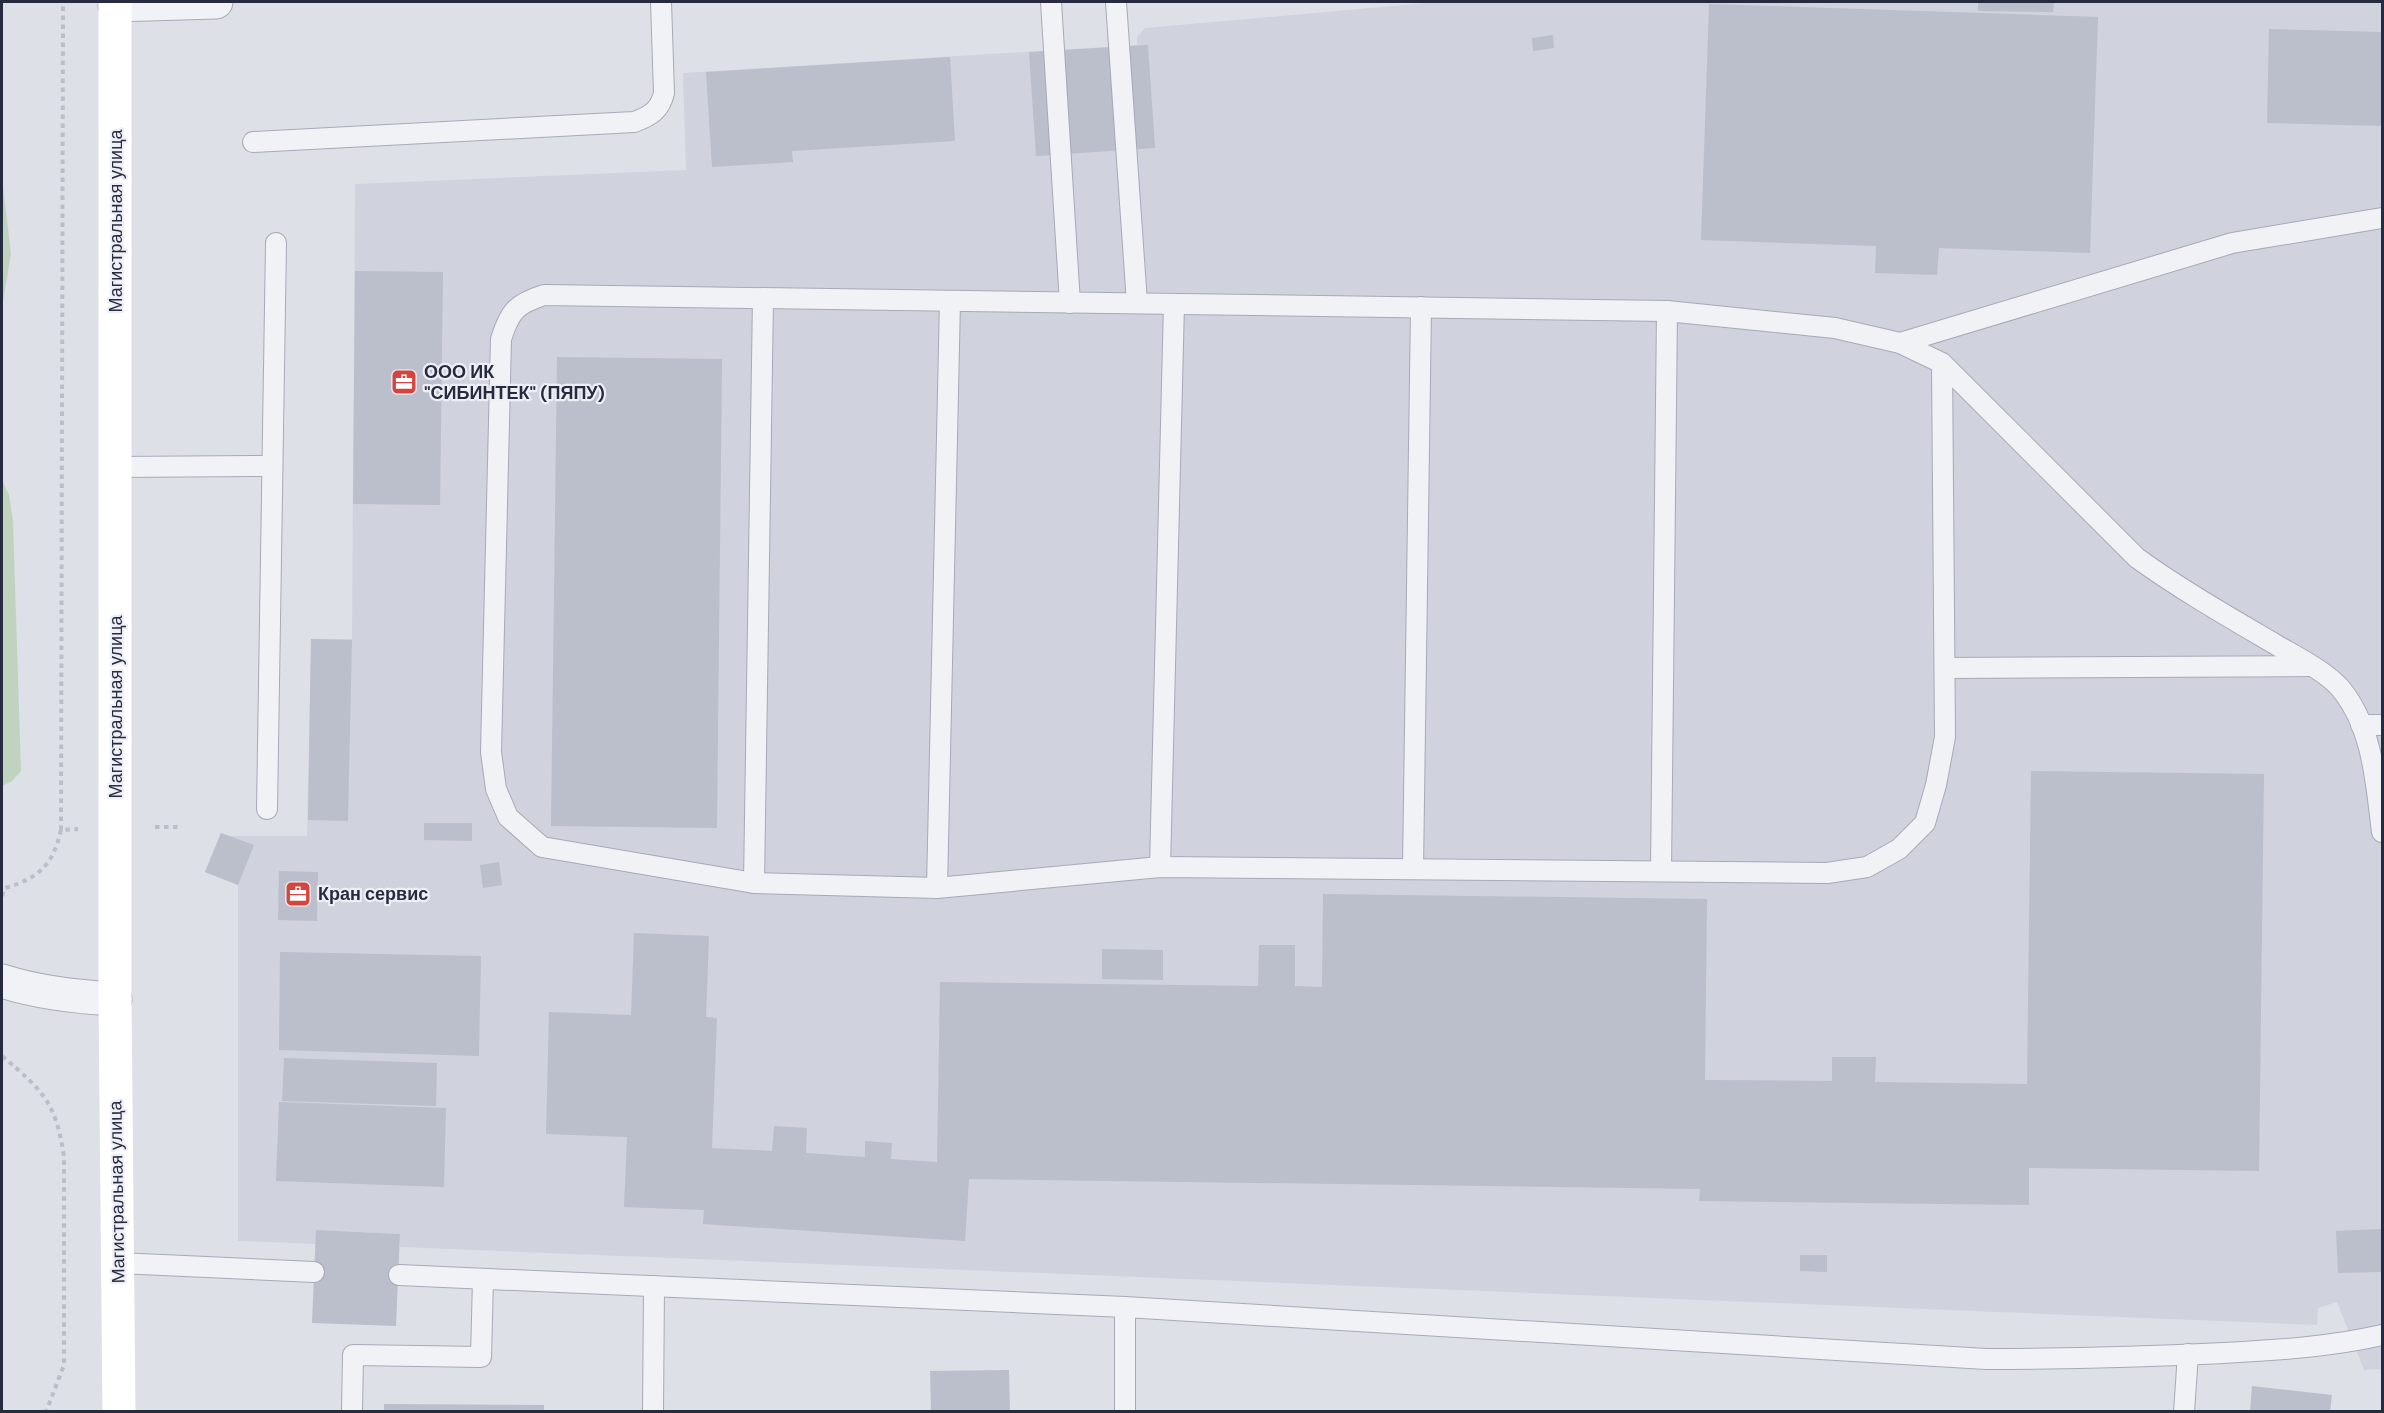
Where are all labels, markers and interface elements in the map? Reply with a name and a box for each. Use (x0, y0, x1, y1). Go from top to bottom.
street label: Магистральная улица (104, 129, 128, 312)
place label: ООО ИК "СИБИНТЕК" (ПЯПУ) (424, 360, 605, 405)
office icon: ООО ИК "СИБИНТЕК" (ПЯПУ) (389, 367, 419, 397)
street label: Магистральная улица (104, 615, 128, 798)
office icon: Кран сервис (283, 879, 313, 909)
place label: Кран сервис (318, 882, 428, 906)
street label: Магистральная улица (103, 1099, 131, 1284)

